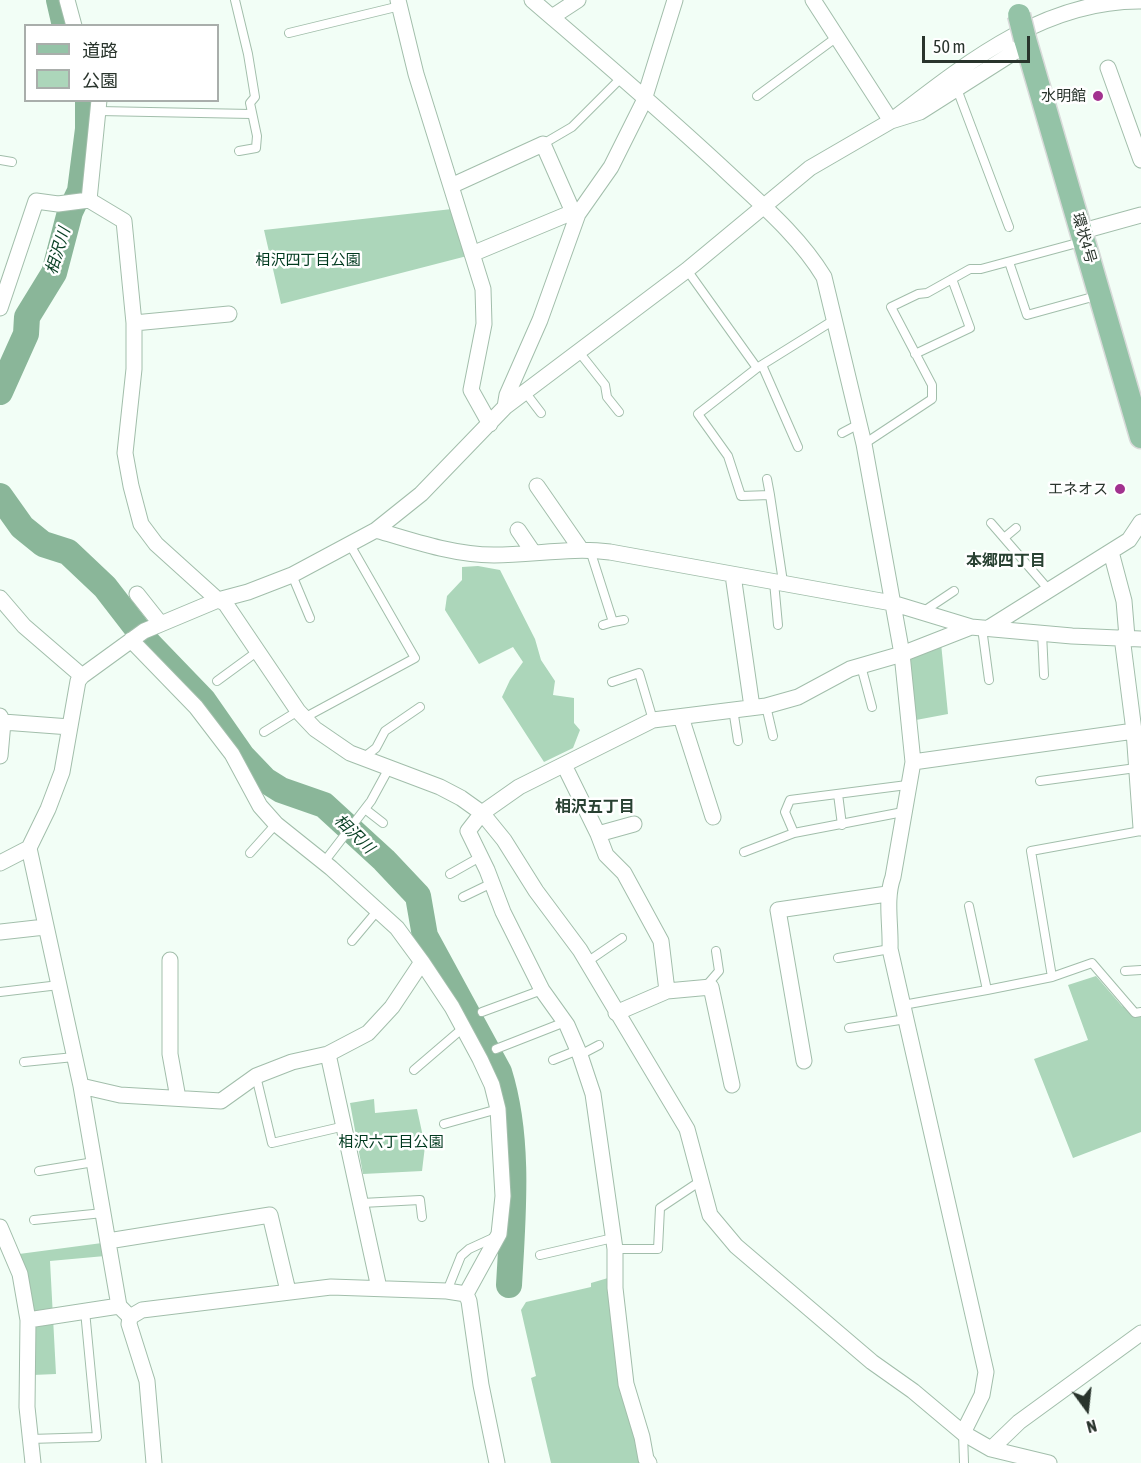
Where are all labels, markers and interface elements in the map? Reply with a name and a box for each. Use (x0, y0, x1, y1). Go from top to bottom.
legend (24, 24, 219, 102)
scale bar (925, 24, 1033, 62)
text: 50 m (933, 36, 965, 57)
text: 道路 (82, 40, 118, 61)
text: 公園 (82, 70, 118, 91)
place label: 水明館 (1041, 87, 1086, 105)
marker: 水明館 (1091, 89, 1105, 103)
street label: 環状4号 (1068, 211, 1100, 265)
water label: 相沢川 (42, 225, 74, 277)
park label: 相沢四丁目公園 (256, 251, 360, 269)
place label: エネオス (1048, 480, 1108, 498)
marker: エネオス (1113, 482, 1127, 496)
district label: 本郷四丁目 (966, 551, 1046, 571)
district label: 相沢五丁目 (555, 797, 635, 817)
water label: 相沢川 (330, 810, 378, 858)
park label: 相沢六丁目公園 (339, 1133, 443, 1151)
north arrow (1057, 1379, 1117, 1439)
text: N (1085, 1416, 1099, 1436)

